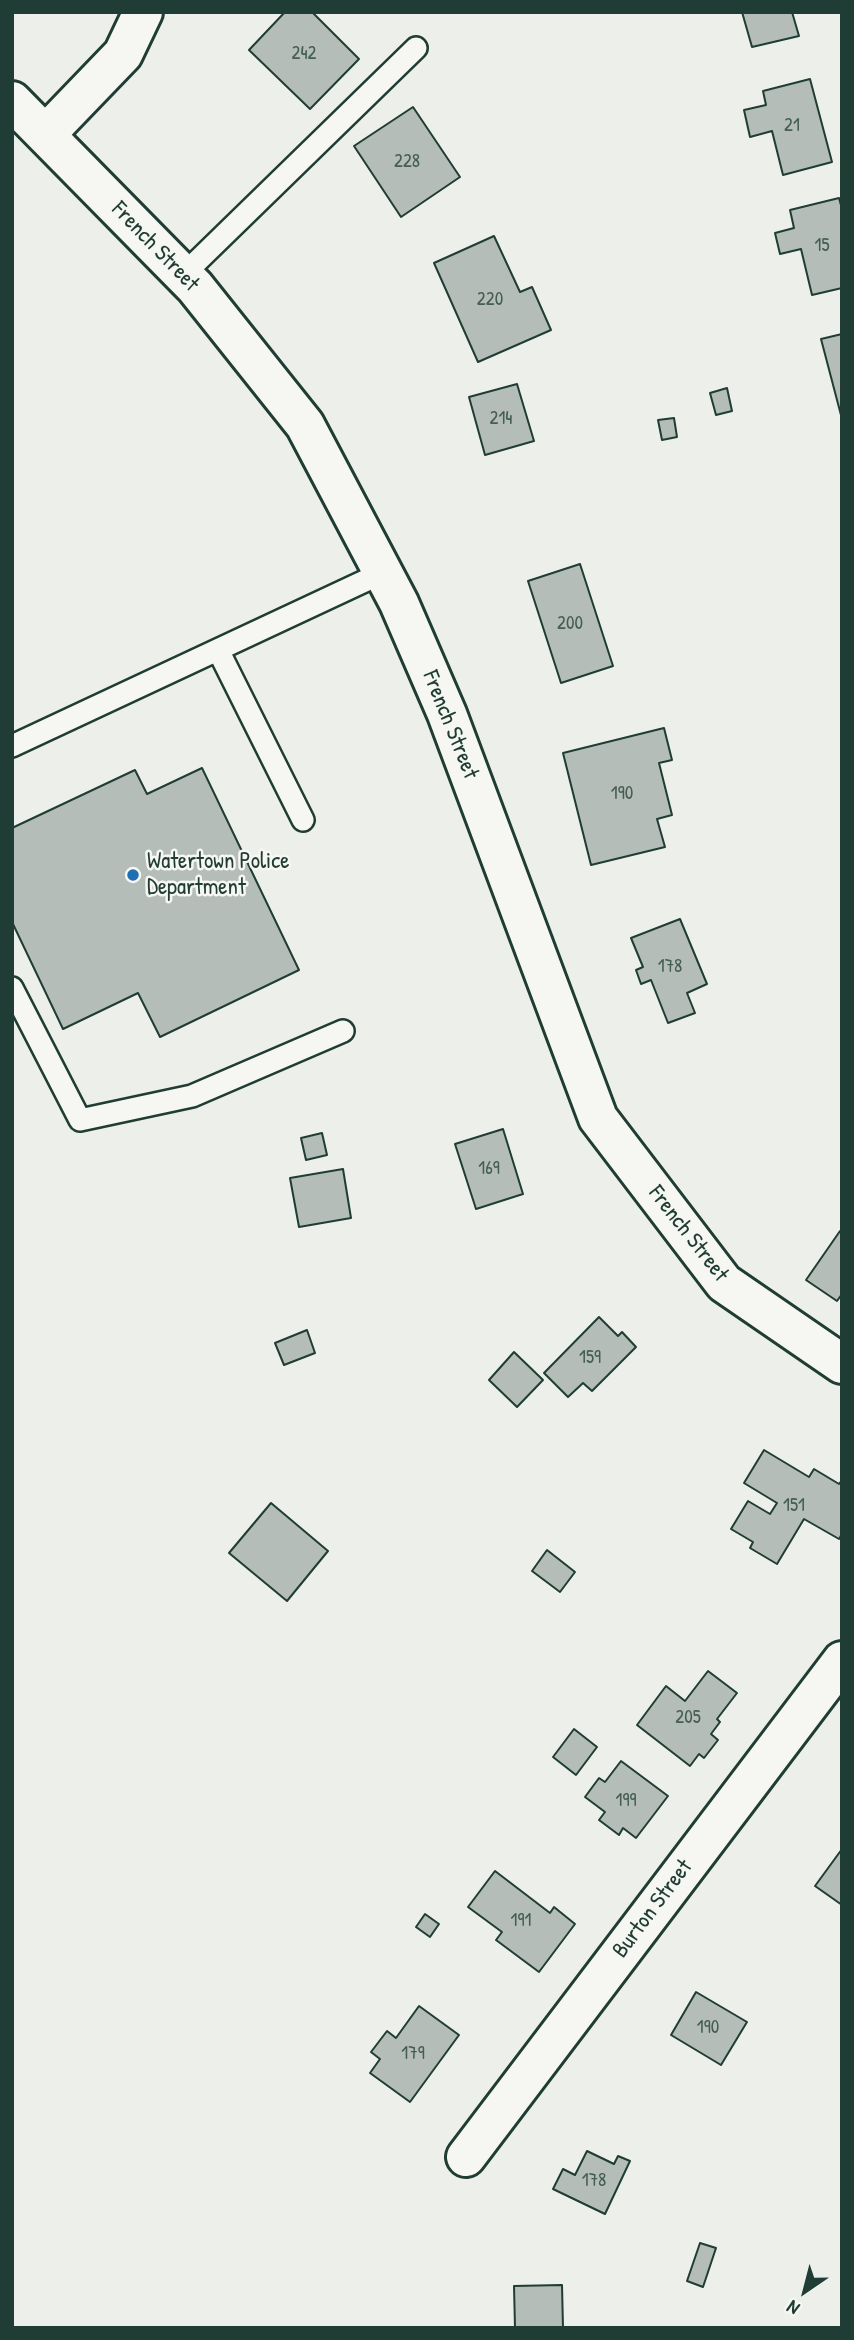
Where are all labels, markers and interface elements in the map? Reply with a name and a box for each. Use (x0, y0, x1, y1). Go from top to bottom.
house number: 242 (292, 43, 316, 65)
house number: 21 (784, 115, 800, 137)
house number: 228 (394, 151, 420, 173)
street label: French Street (105, 196, 205, 298)
house number: 15 (815, 235, 829, 257)
house number: 220 (477, 289, 503, 311)
house number: 214 (490, 408, 512, 430)
house number: 200 (557, 613, 583, 635)
street label: French Street (416, 667, 484, 783)
house number: 190 (611, 783, 633, 805)
place label: Watertown Police Department (147, 848, 289, 902)
marker: Watertown Police Department (125, 867, 141, 883)
house number: 178 (658, 956, 682, 978)
house number: 169 (478, 1158, 500, 1180)
street label: French Street (642, 1180, 734, 1288)
house number: 159 (579, 1347, 601, 1369)
house number: 151 (783, 1495, 805, 1517)
house number: 205 (675, 1707, 701, 1729)
house number: 199 (616, 1790, 636, 1812)
street label: Burton Street (607, 1854, 699, 1964)
house number: 191 (511, 1910, 531, 1932)
house number: 190 (697, 2017, 719, 2039)
house number: 179 (401, 2043, 425, 2065)
house number: 178 (582, 2170, 606, 2192)
north arrow (770, 2256, 840, 2326)
text: N (781, 2295, 805, 2322)

